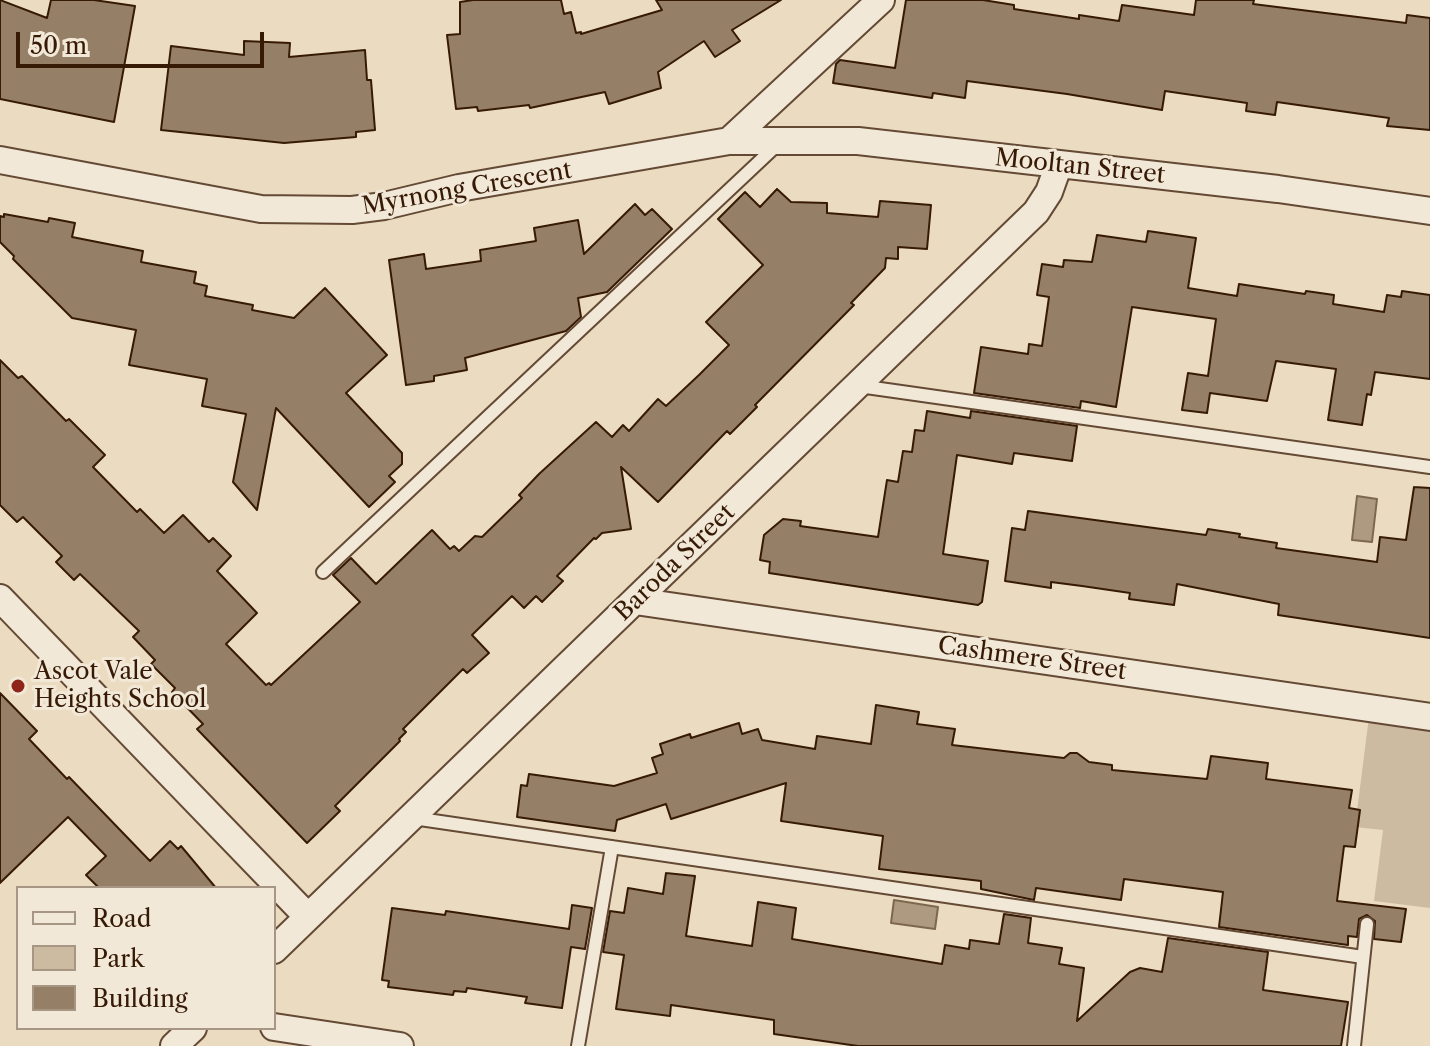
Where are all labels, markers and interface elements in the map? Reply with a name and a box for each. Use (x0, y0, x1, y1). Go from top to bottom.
scale bar (20, 16, 268, 66)
text: 50 m (30, 31, 87, 60)
street label: Mooltan Street (994, 144, 1166, 190)
street label: Myrnong Crescent (360, 156, 574, 222)
street label: Baroda Street (609, 499, 741, 627)
street label: Cashmere Street (936, 632, 1128, 686)
place label: Ascot Vale Heights School (34, 658, 206, 714)
marker: Ascot Vale Heights School (9, 677, 27, 695)
legend (16, 886, 276, 1030)
text: Road (92, 904, 151, 933)
text: Park (92, 944, 144, 973)
text: Building (92, 984, 188, 1013)

